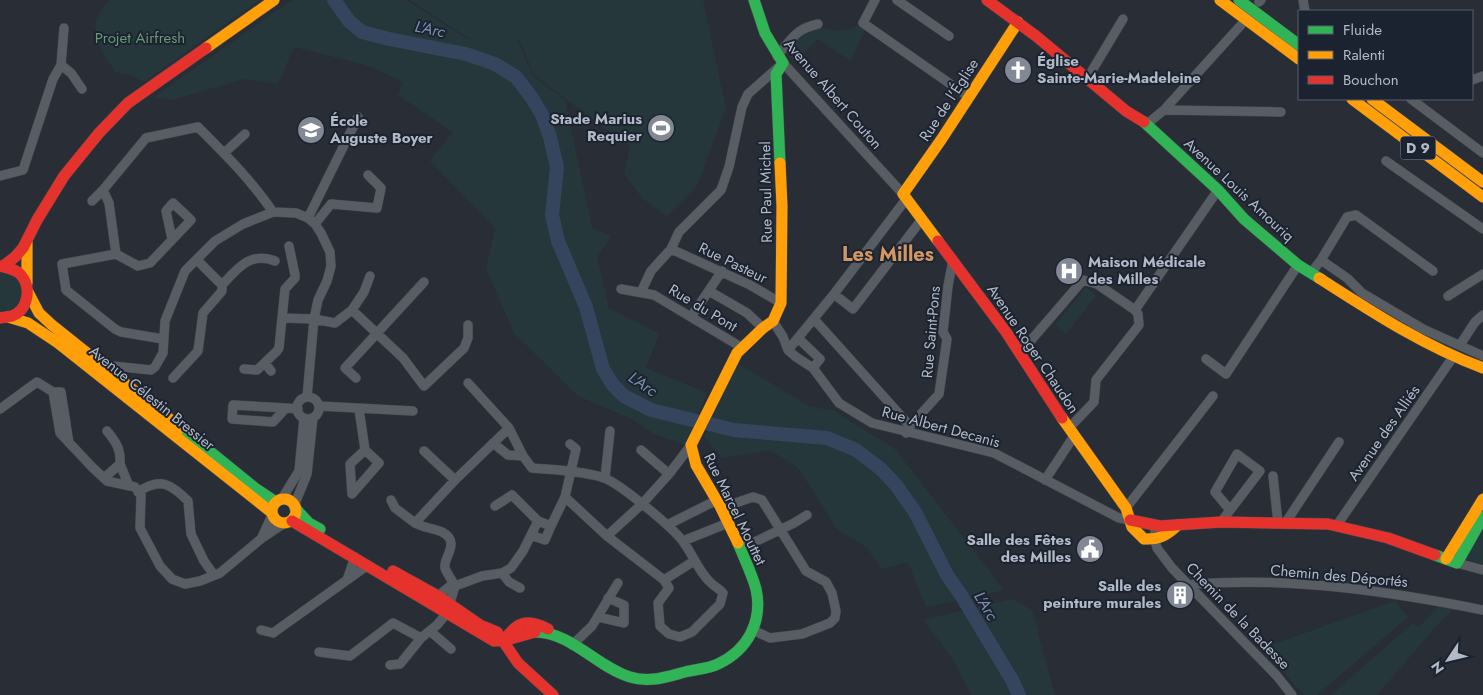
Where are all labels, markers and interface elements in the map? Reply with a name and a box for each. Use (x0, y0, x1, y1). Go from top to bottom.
legend (1298, 10, 1473, 100)
water label: L'Arc (413, 15, 448, 44)
text: Fluide (1343, 19, 1382, 41)
park label: Projet Airfresh (95, 27, 185, 49)
street label: Avenue Albert Couton (779, 34, 887, 154)
text: Ralenti (1343, 44, 1385, 66)
place label: Église Sainte-Marie-Madeleine (1037, 50, 1201, 89)
street label: Rue de l'Église (914, 54, 984, 146)
church icon: Église Sainte-Marie-Madeleine (1003, 55, 1033, 85)
text: Bouchon (1343, 69, 1399, 91)
place label: Stade Marius Requier (550, 108, 643, 147)
place label: École Auguste Boyer (329, 110, 434, 149)
sports icon: Stade Marius Requier (646, 113, 676, 143)
school or university icon: École Auguste Boyer (296, 115, 326, 145)
street label: Avenue Louis Amouriq (1179, 133, 1299, 247)
road number: D 9 (1400, 136, 1436, 160)
street label: Rue Paul Michel (754, 141, 778, 243)
street label: Rue Pasteur (695, 237, 772, 289)
district label: Les Milles (842, 240, 934, 269)
place label: Maison Médicale des Milles (1088, 251, 1206, 290)
hospital icon: Maison Médicale des Milles (1054, 256, 1084, 286)
street label: Rue du Pont (664, 279, 742, 337)
street label: Avenue Roger Chaudon (981, 280, 1085, 418)
street label: Rue Saint-Pons (916, 285, 946, 379)
street label: Avenue Célestin Bressier (84, 340, 220, 456)
water label: L'Arc (624, 366, 662, 402)
street label: Avenue des Alliés (1343, 381, 1425, 485)
street label: Rue Albert Decanis (879, 401, 1003, 453)
street label: Rue Marcel Mouttet (698, 449, 772, 569)
place label: Salle des Fêtes des Milles (967, 529, 1071, 568)
public building icon: Salle des Fêtes des Milles (1075, 534, 1105, 564)
street label: Chemin de la Badesse (1181, 557, 1295, 675)
street label: Chemin des Déportés (1269, 559, 1409, 593)
place label: Salle des peinture murales (1043, 575, 1161, 614)
building icon: Salle des peinture murales (1165, 580, 1195, 610)
water label: L'Arc (968, 587, 1004, 625)
north arrow (1423, 635, 1473, 685)
text: N (1426, 657, 1449, 678)

